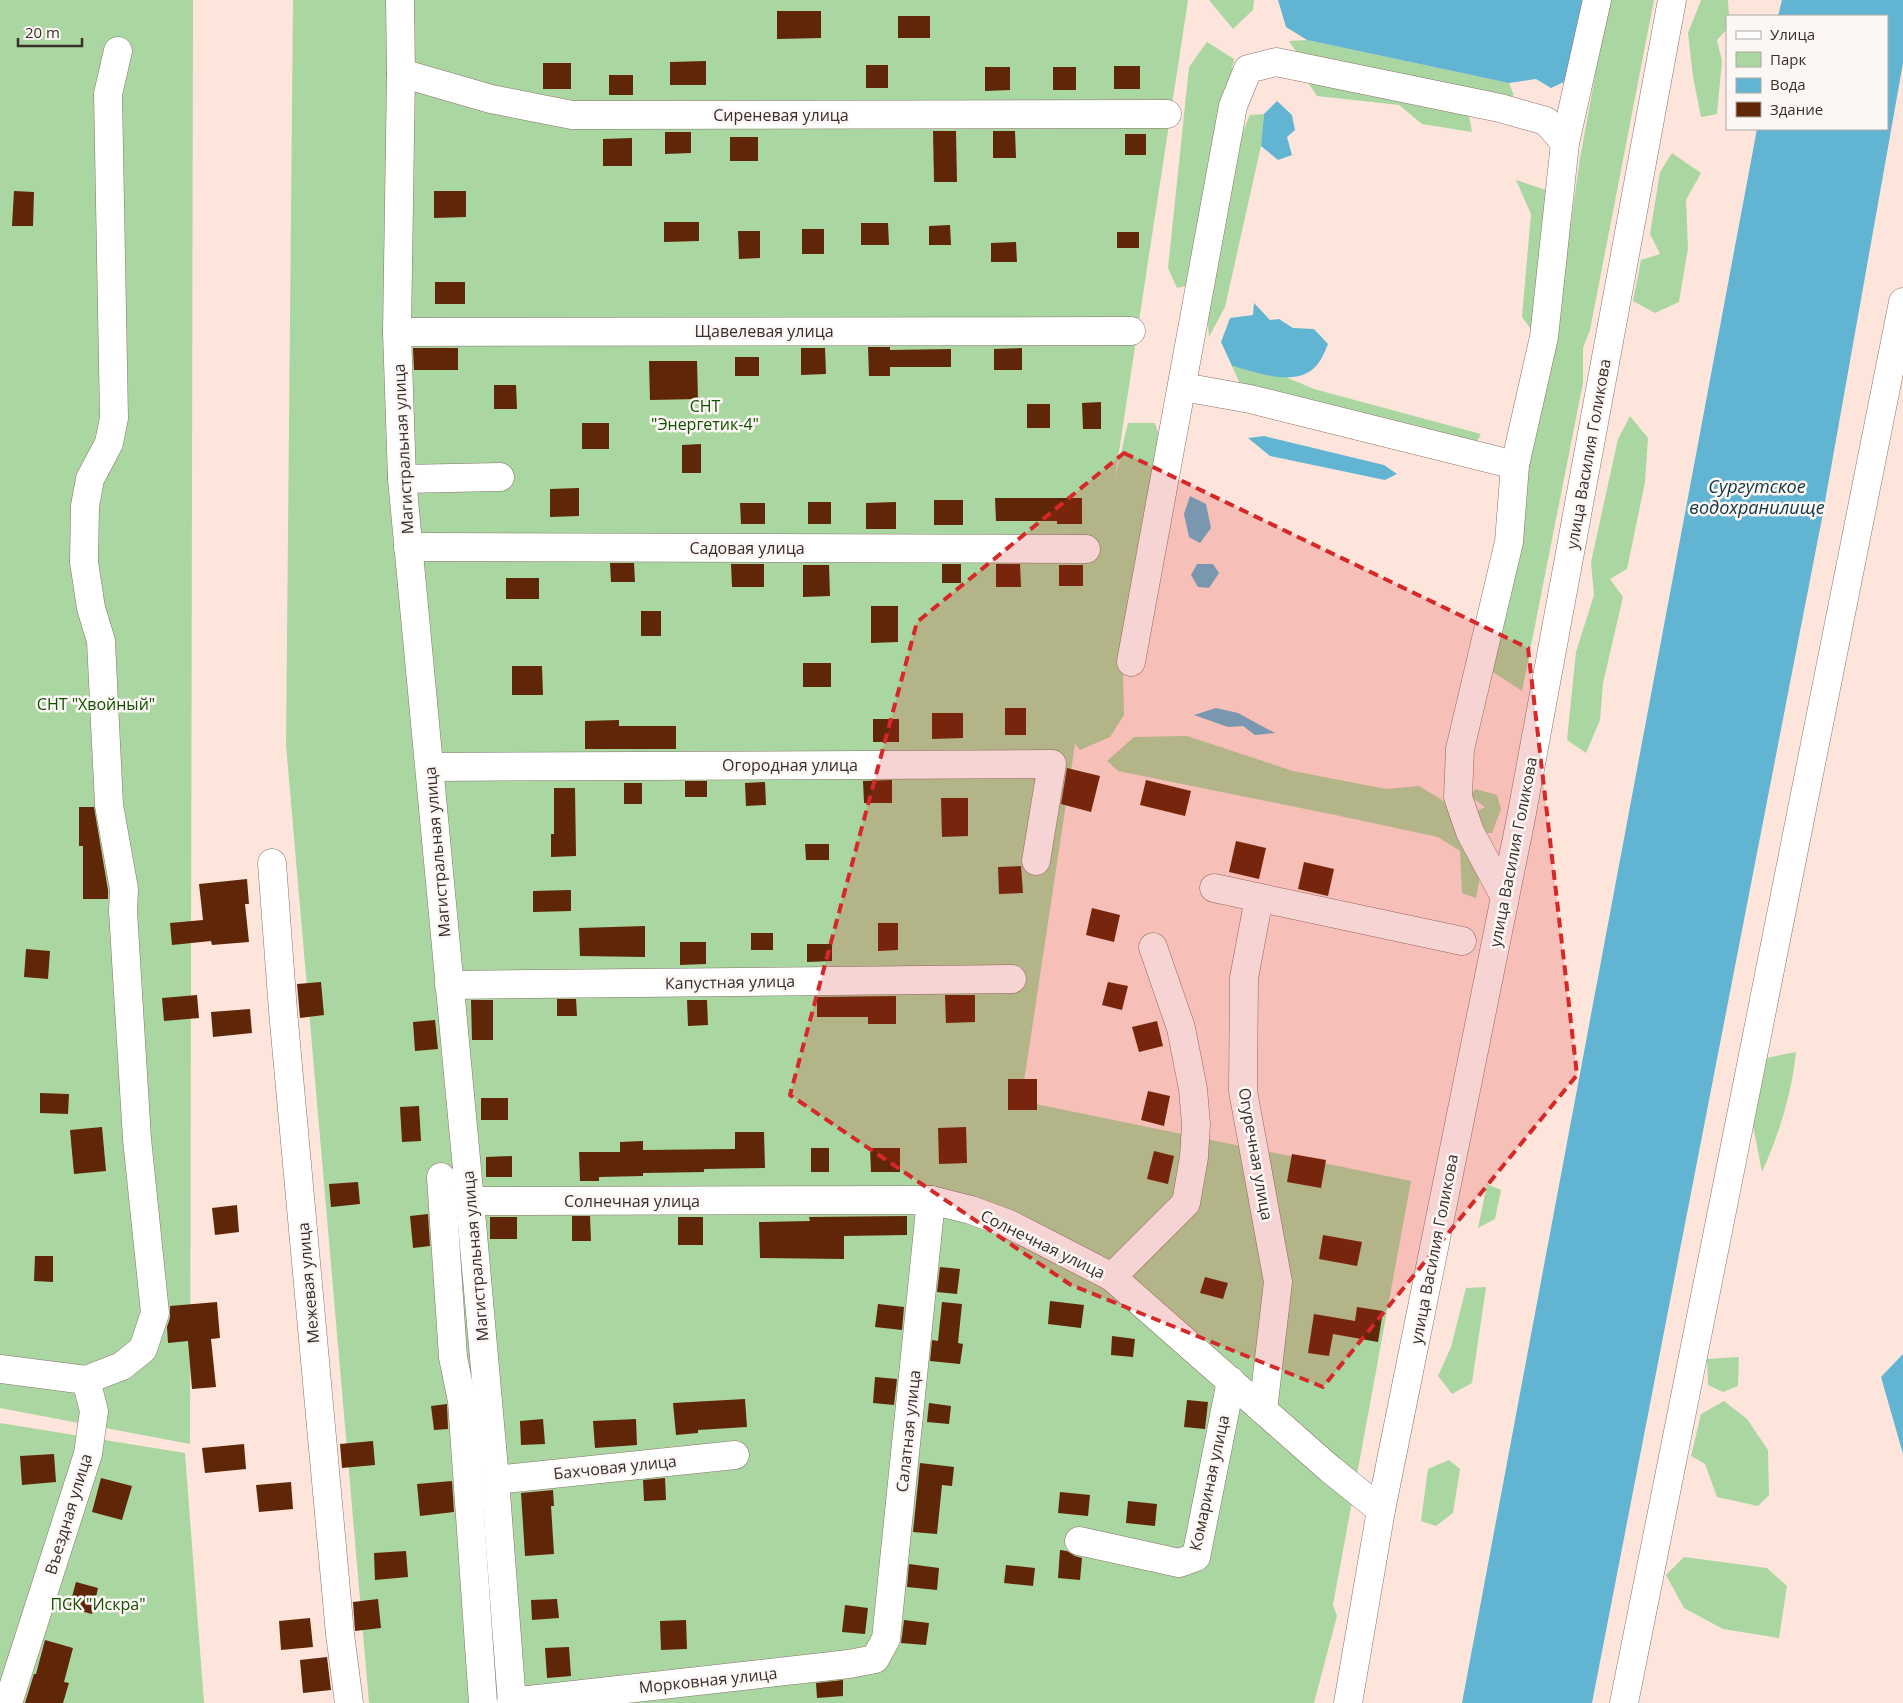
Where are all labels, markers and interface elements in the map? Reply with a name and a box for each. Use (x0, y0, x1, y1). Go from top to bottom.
scale bar (18, 15, 81, 47)
legend (1726, 15, 1888, 130)
text: 20 m (25, 22, 60, 42)
text: Улица (1770, 24, 1815, 44)
text: Парк (1770, 49, 1806, 69)
text: Вода (1770, 74, 1806, 94)
text: Здание (1770, 99, 1823, 119)
street label: Сиреневая улица (713, 104, 849, 126)
street label: Щавелевая улица (694, 320, 834, 342)
street label: улица Василия Голикова (1560, 357, 1616, 551)
street label: Магистральная улица (388, 363, 418, 535)
park label: СНТ "Энергетик-4" (651, 395, 759, 435)
water label: Сургутское водохранилище (1689, 474, 1825, 519)
street label: Садовая улица (689, 537, 805, 559)
park label: СНТ "Хвойный" (37, 693, 155, 715)
street label: Огородная улица (722, 754, 858, 776)
street label: улица Василия Голикова (1484, 755, 1542, 949)
street label: Магистральная улица (419, 766, 455, 938)
street label: Капустная улица (665, 970, 795, 994)
street label: Огуречная улица (1234, 1086, 1278, 1222)
street label: улица Василия Голикова (1405, 1152, 1463, 1346)
street label: Магистральная улица (457, 1170, 493, 1342)
street label: Солнечная улица (564, 1190, 700, 1212)
street label: Солнечная улица (977, 1204, 1109, 1284)
street label: Межевая улица (292, 1222, 324, 1344)
street label: Салатная улица (891, 1369, 925, 1493)
street label: Комариная улица (1184, 1413, 1234, 1553)
street label: Бахчовая улица (552, 1450, 678, 1484)
street label: Въездная улица (39, 1451, 97, 1577)
park label: ПСК "Искра" (50, 1593, 146, 1615)
street label: Морковная улица (638, 1662, 778, 1698)

